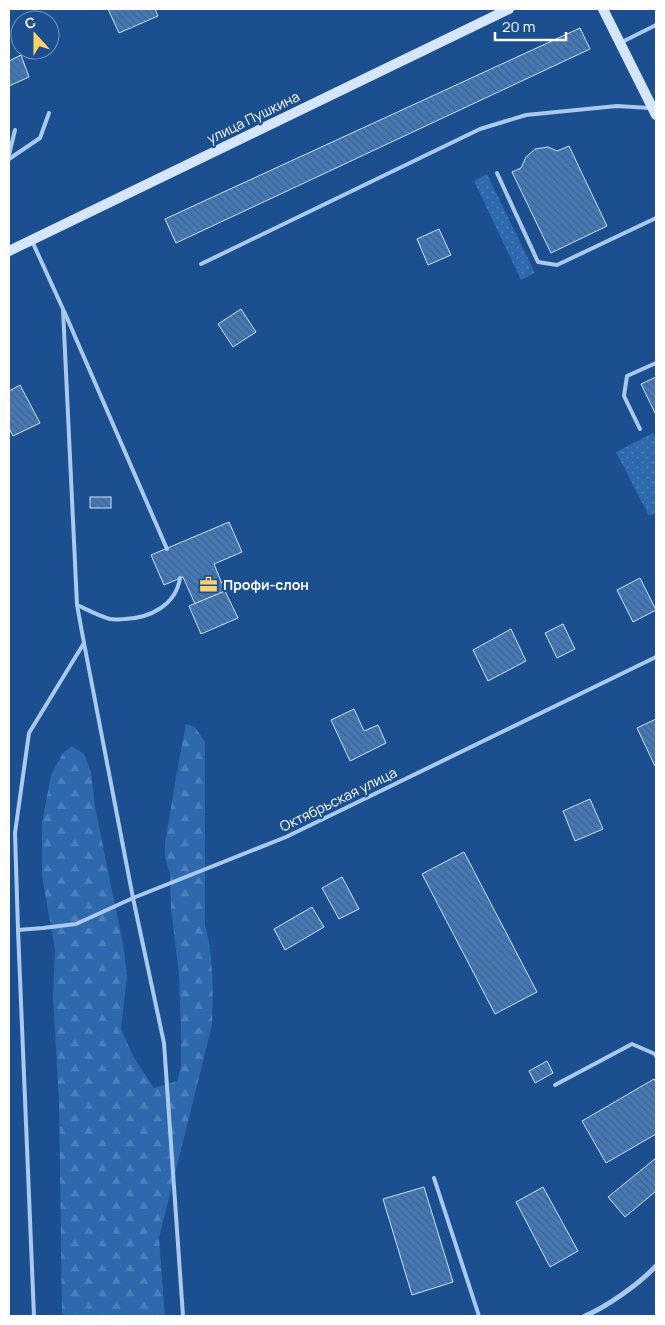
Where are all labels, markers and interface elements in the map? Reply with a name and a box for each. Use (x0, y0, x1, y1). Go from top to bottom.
north arrow (10, 10, 60, 60)
scale bar (495, 10, 566, 42)
text: С (22, 12, 38, 33)
text: 20 m (502, 16, 535, 37)
street label: улица Пушкина (203, 86, 303, 148)
office icon: Профи-слон (199, 574, 219, 594)
place label: Профи-слон (223, 575, 309, 594)
street label: Октябрьская улица (276, 762, 400, 836)

